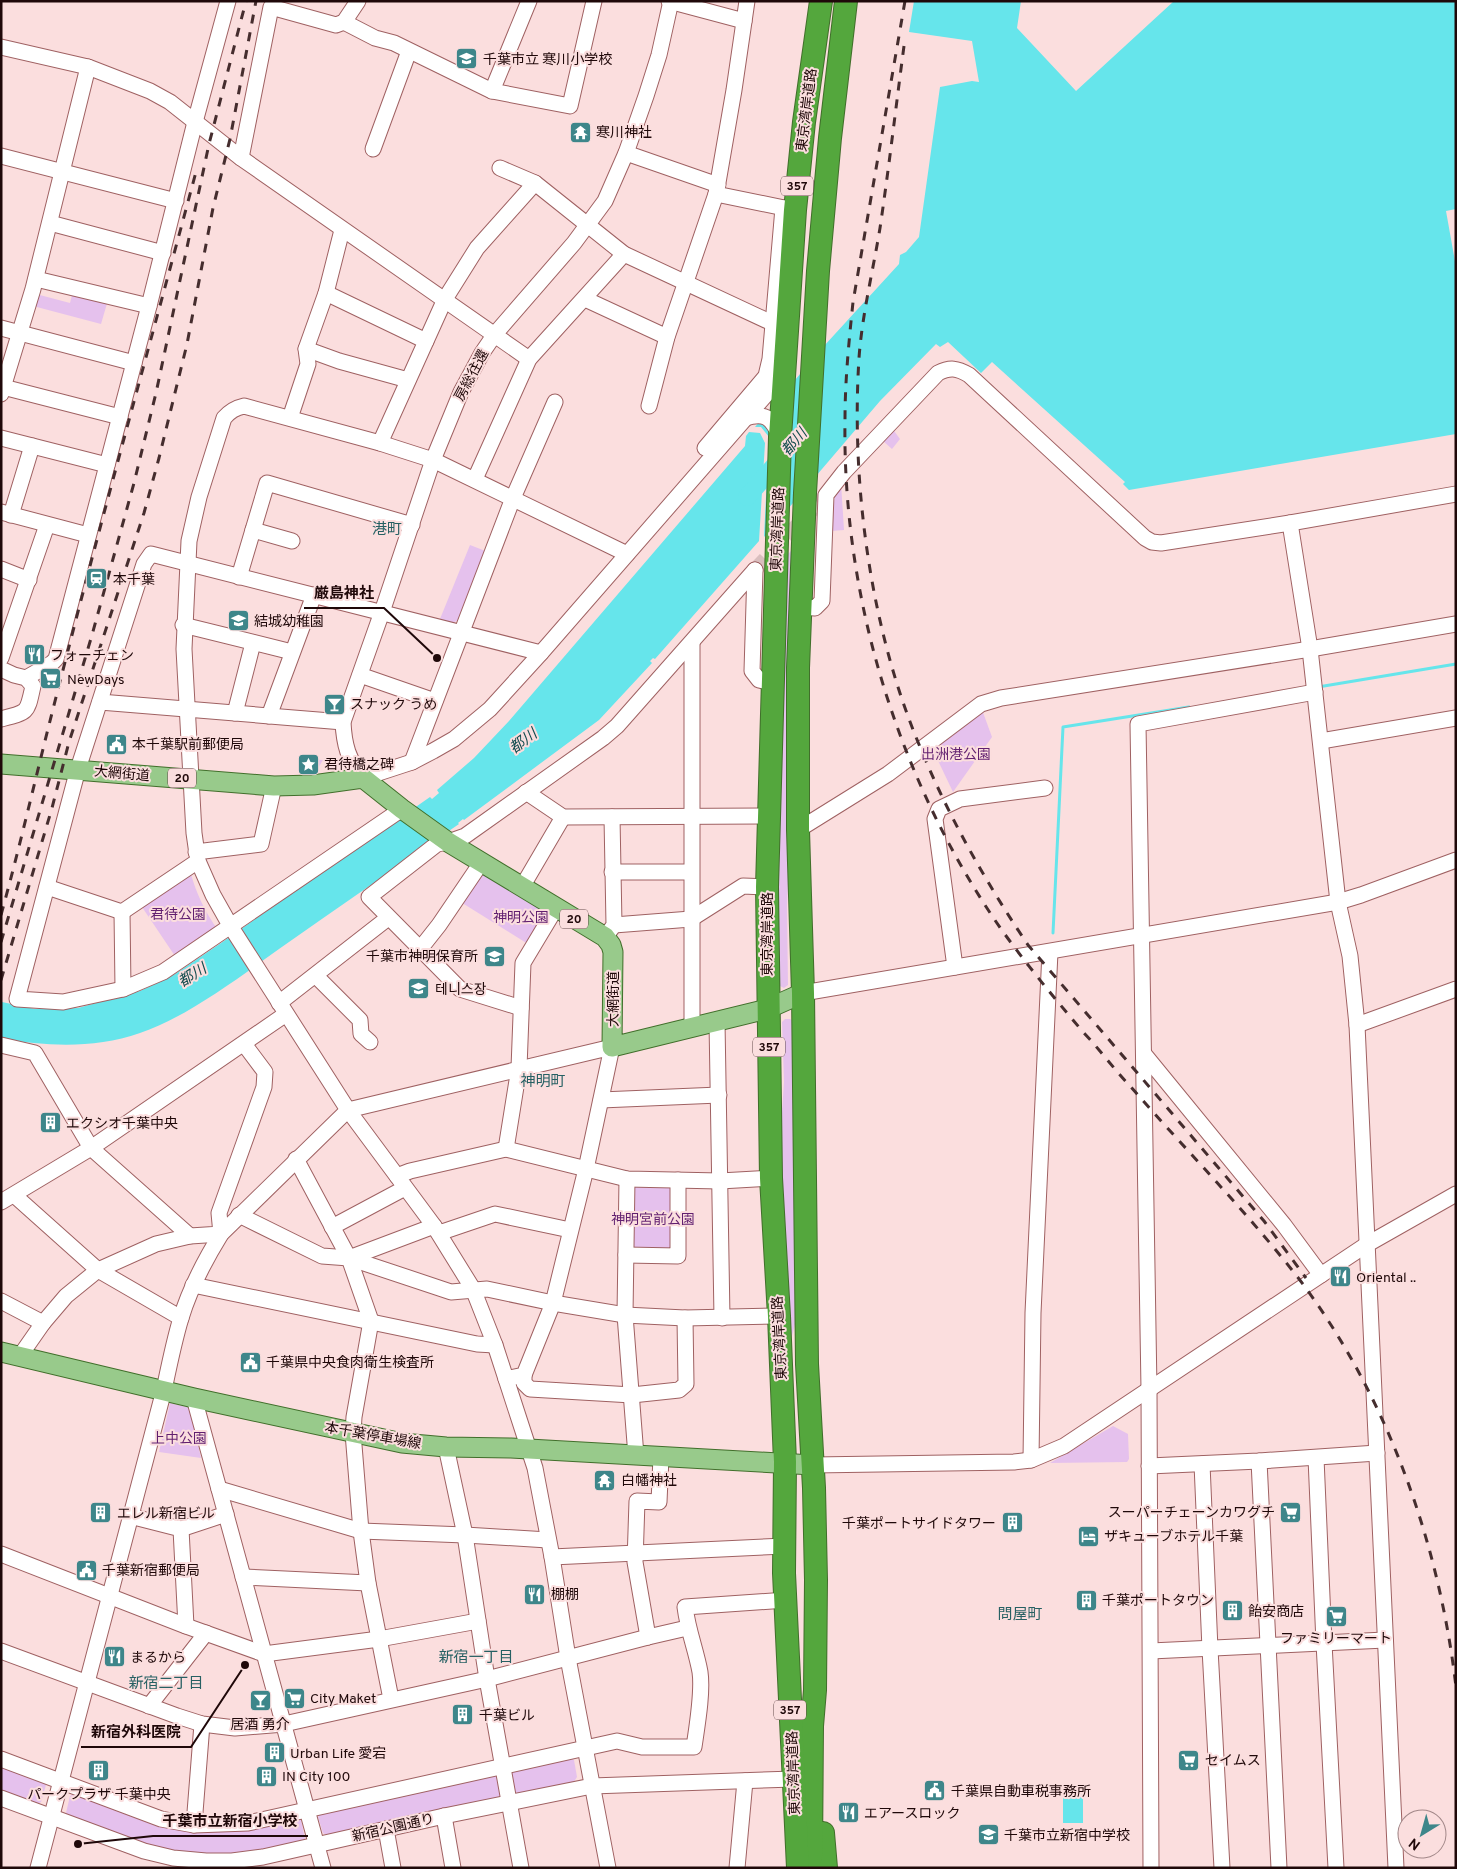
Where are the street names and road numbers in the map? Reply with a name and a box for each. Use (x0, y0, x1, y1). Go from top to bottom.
street label: 東京湾岸道路 (794, 67, 821, 153)
road number: 357 (781, 177, 813, 196)
street label: 房総往還 (452, 347, 493, 404)
street label: 東京湾岸道路 (769, 487, 788, 571)
street label: 大網街道 (93, 764, 151, 785)
road number: 20 (168, 768, 196, 788)
street label: 東京湾岸道路 (760, 892, 777, 976)
road number: 20 (560, 910, 588, 929)
street label: 大網街道 (606, 971, 623, 1027)
road number: 357 (753, 1038, 785, 1056)
street label: 東京湾岸道路 (770, 1296, 791, 1380)
street label: 本千葉停車場線 (323, 1420, 422, 1453)
road number: 357 (774, 1700, 806, 1720)
street label: 東京湾岸道路 (785, 1731, 804, 1815)
street label: 新宿公園通り (351, 1811, 436, 1846)

